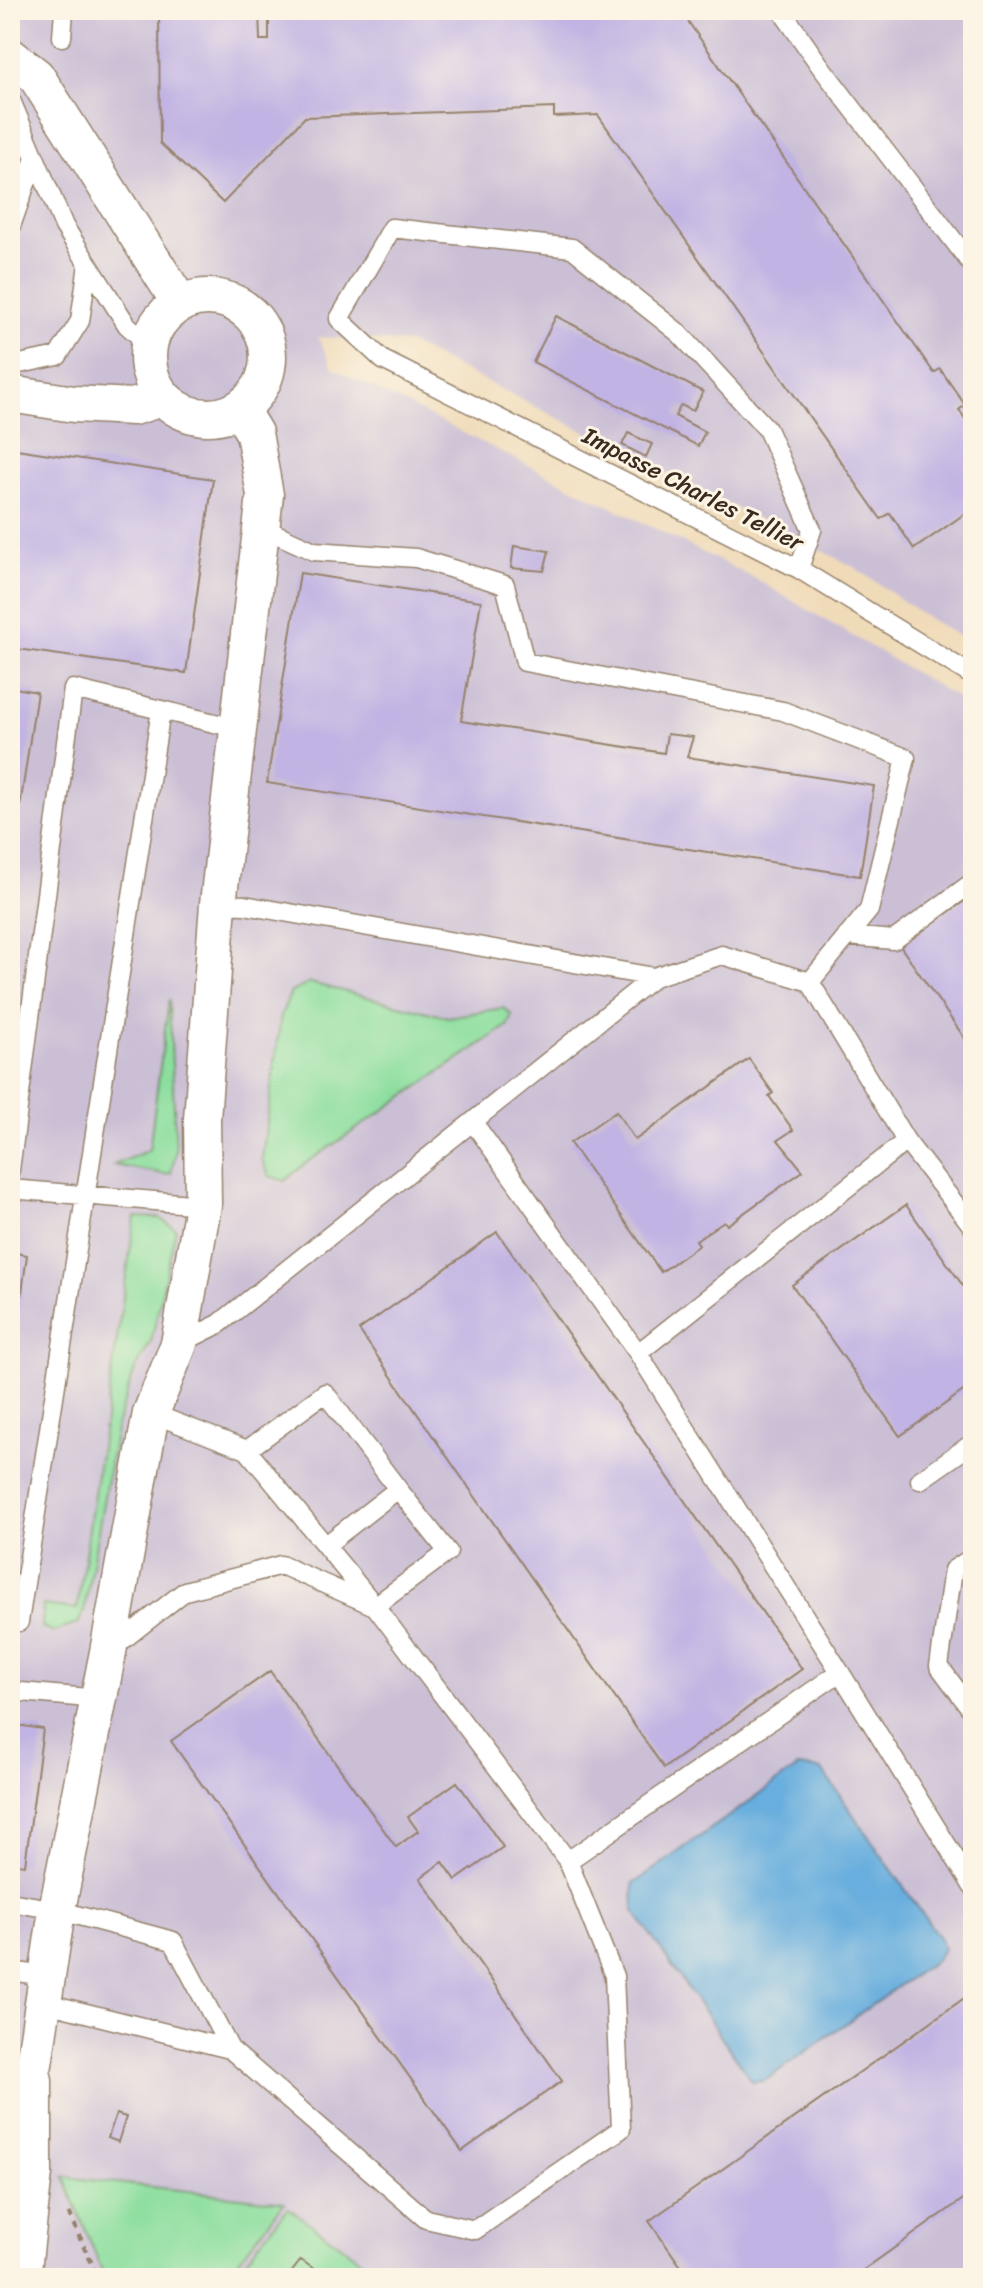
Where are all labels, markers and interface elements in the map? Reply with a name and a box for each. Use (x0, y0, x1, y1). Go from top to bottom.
street label: Impasse Charles Tellier (574, 414, 813, 564)

